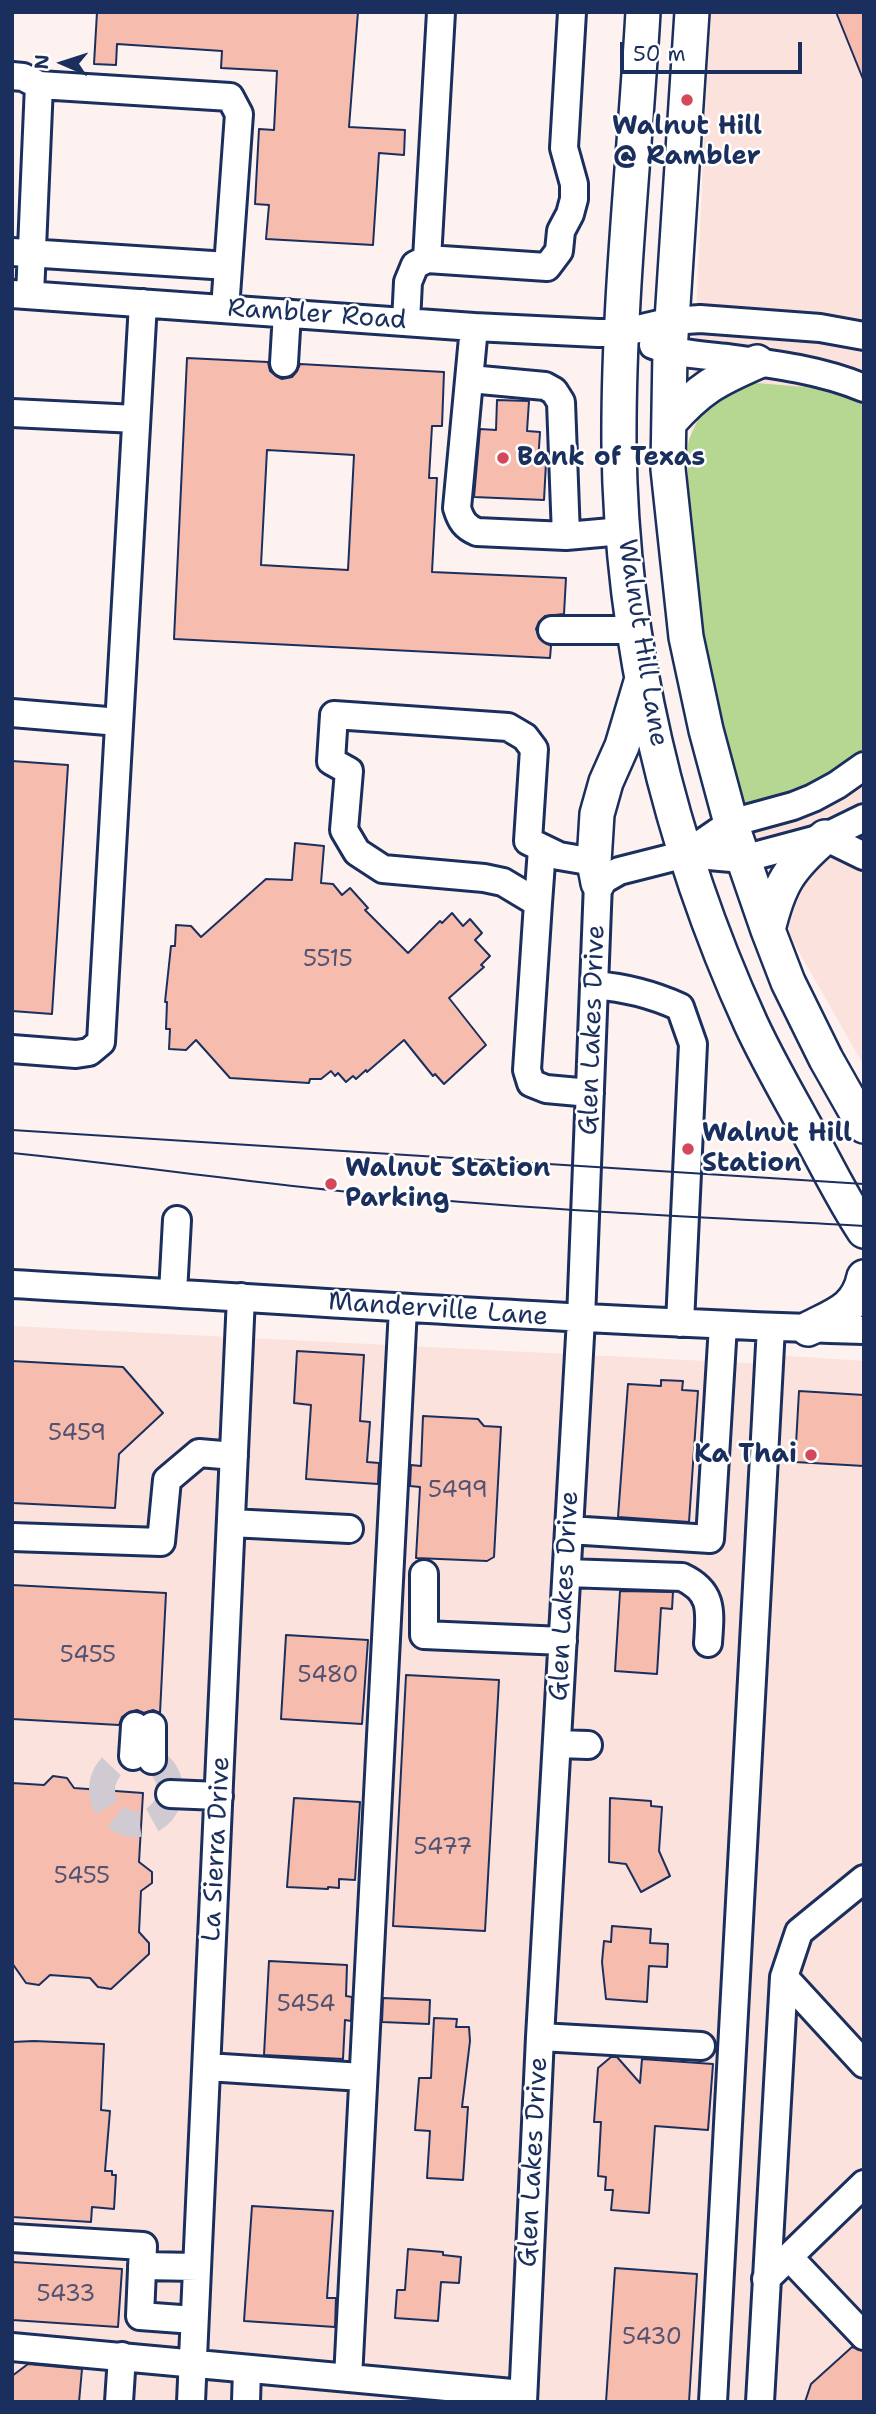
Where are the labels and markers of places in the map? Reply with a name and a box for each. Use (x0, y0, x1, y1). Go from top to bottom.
marker: Walnut Hill @ Rambler (679, 92, 695, 108)
place label: Walnut Hill @ Rambler (612, 111, 762, 172)
place label: Bank of Texas (517, 442, 705, 474)
marker: Bank of Texas (495, 450, 511, 466)
place label: Walnut Hill Station (702, 1118, 852, 1180)
marker: Walnut Hill Station (680, 1141, 696, 1157)
place label: Walnut Station Parking (345, 1153, 550, 1214)
marker: Walnut Station Parking (323, 1176, 339, 1192)
place label: Ka Thai (694, 1439, 797, 1471)
marker: Ka Thai (803, 1447, 819, 1463)

